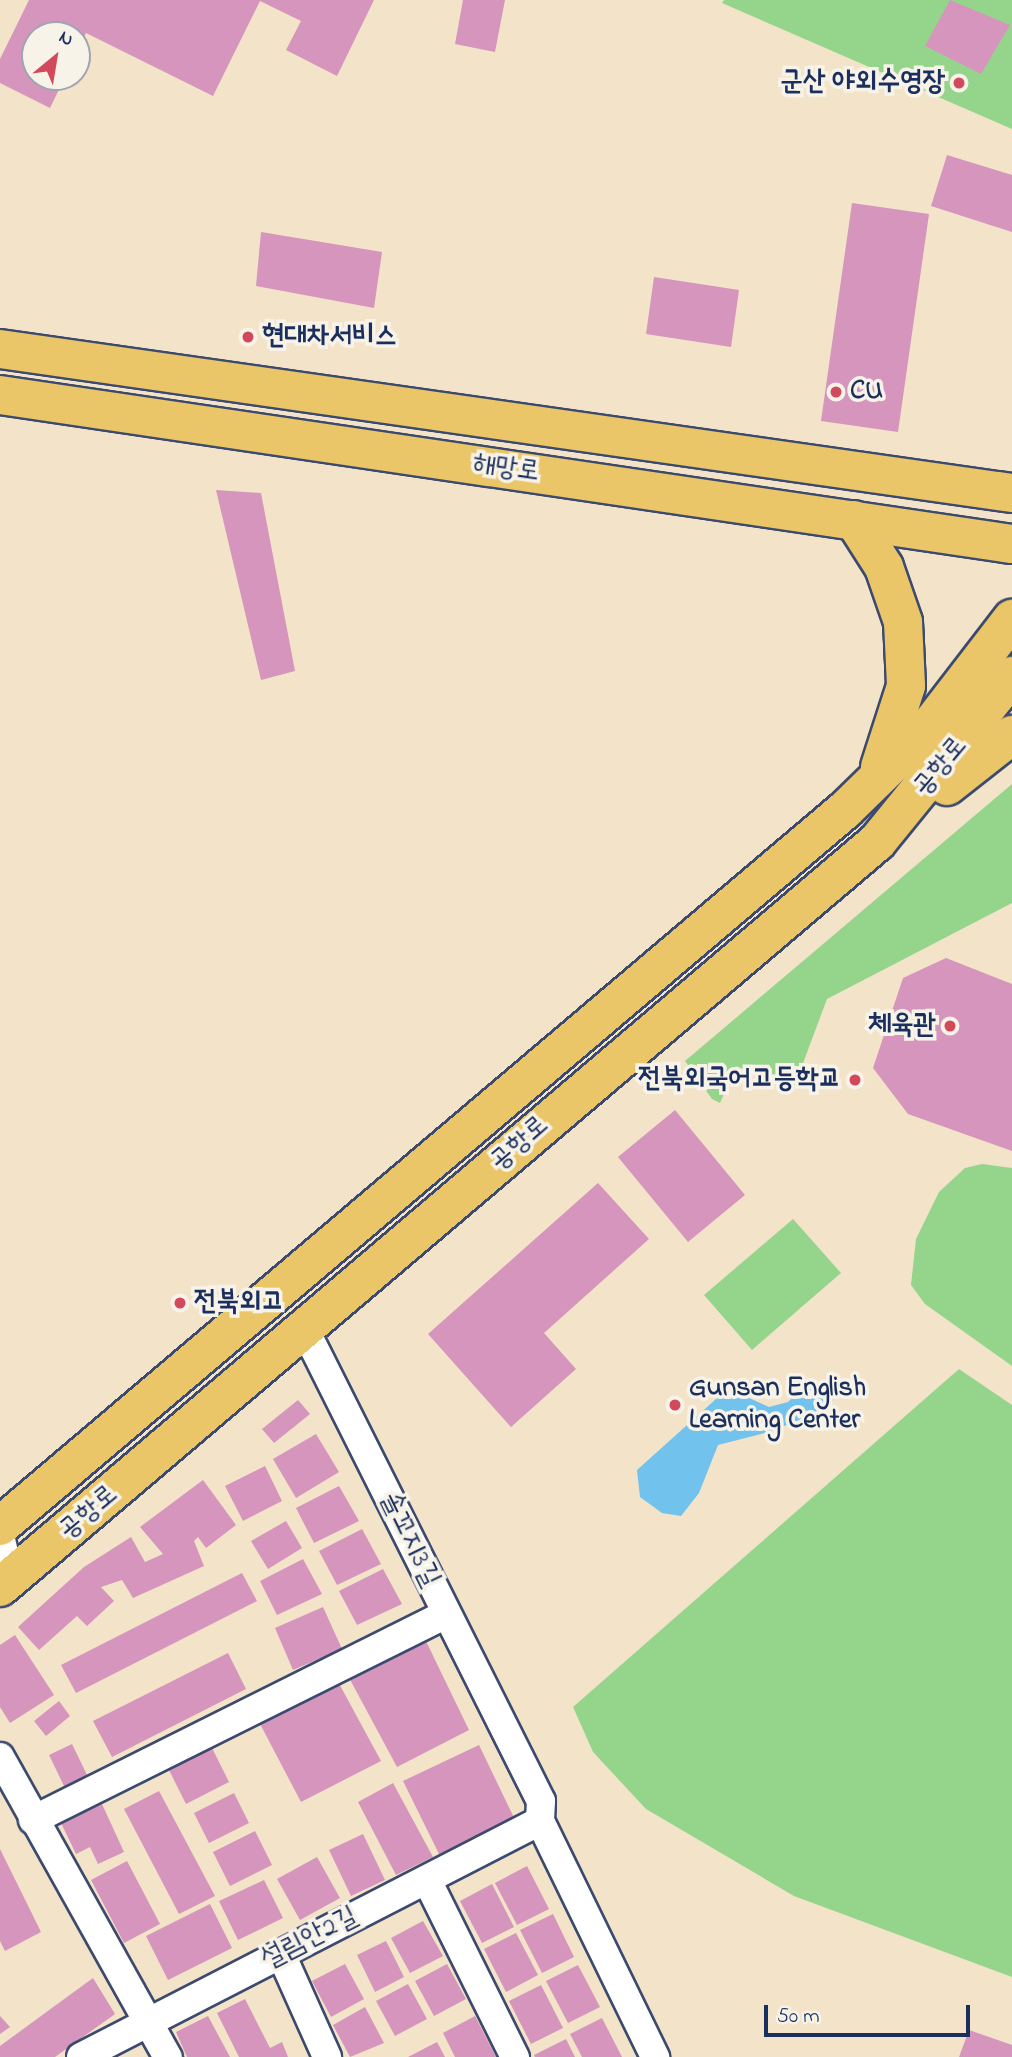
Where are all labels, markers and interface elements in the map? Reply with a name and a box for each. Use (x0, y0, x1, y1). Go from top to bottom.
north arrow (21, 21, 91, 91)
text: N (53, 24, 78, 54)
place label: 군산 야외수영장 (780, 66, 945, 100)
marker: 군산 야외수영장 (951, 75, 967, 91)
place label: 현대차서비스 (262, 320, 397, 354)
marker: 현대차서비스 (240, 329, 256, 345)
place label: CU (850, 375, 883, 409)
marker: CU (828, 384, 844, 400)
street label: 해망로 (470, 448, 542, 490)
street label: 공항로 (906, 730, 976, 804)
place label: 체육관 (868, 1009, 936, 1043)
marker: 체육관 (942, 1018, 958, 1034)
place label: 전북외국어고등학교 (638, 1063, 841, 1097)
marker: 전북외국어고등학교 (847, 1072, 863, 1088)
street label: 공항로 (483, 1109, 557, 1179)
place label: 전북외고 (194, 1286, 284, 1320)
marker: 전북외고 (172, 1295, 188, 1311)
place label: Gunsan English Learning Center (689, 1372, 866, 1438)
marker: Gunsan English Learning Center (667, 1397, 683, 1413)
street label: 공항로 (52, 1478, 126, 1548)
street label: 솔꼬지3길 (372, 1487, 446, 1593)
street label: 설림안2길 (256, 1900, 364, 1978)
scale bar (767, 1990, 974, 2034)
text: 50 m (777, 2002, 820, 2032)

